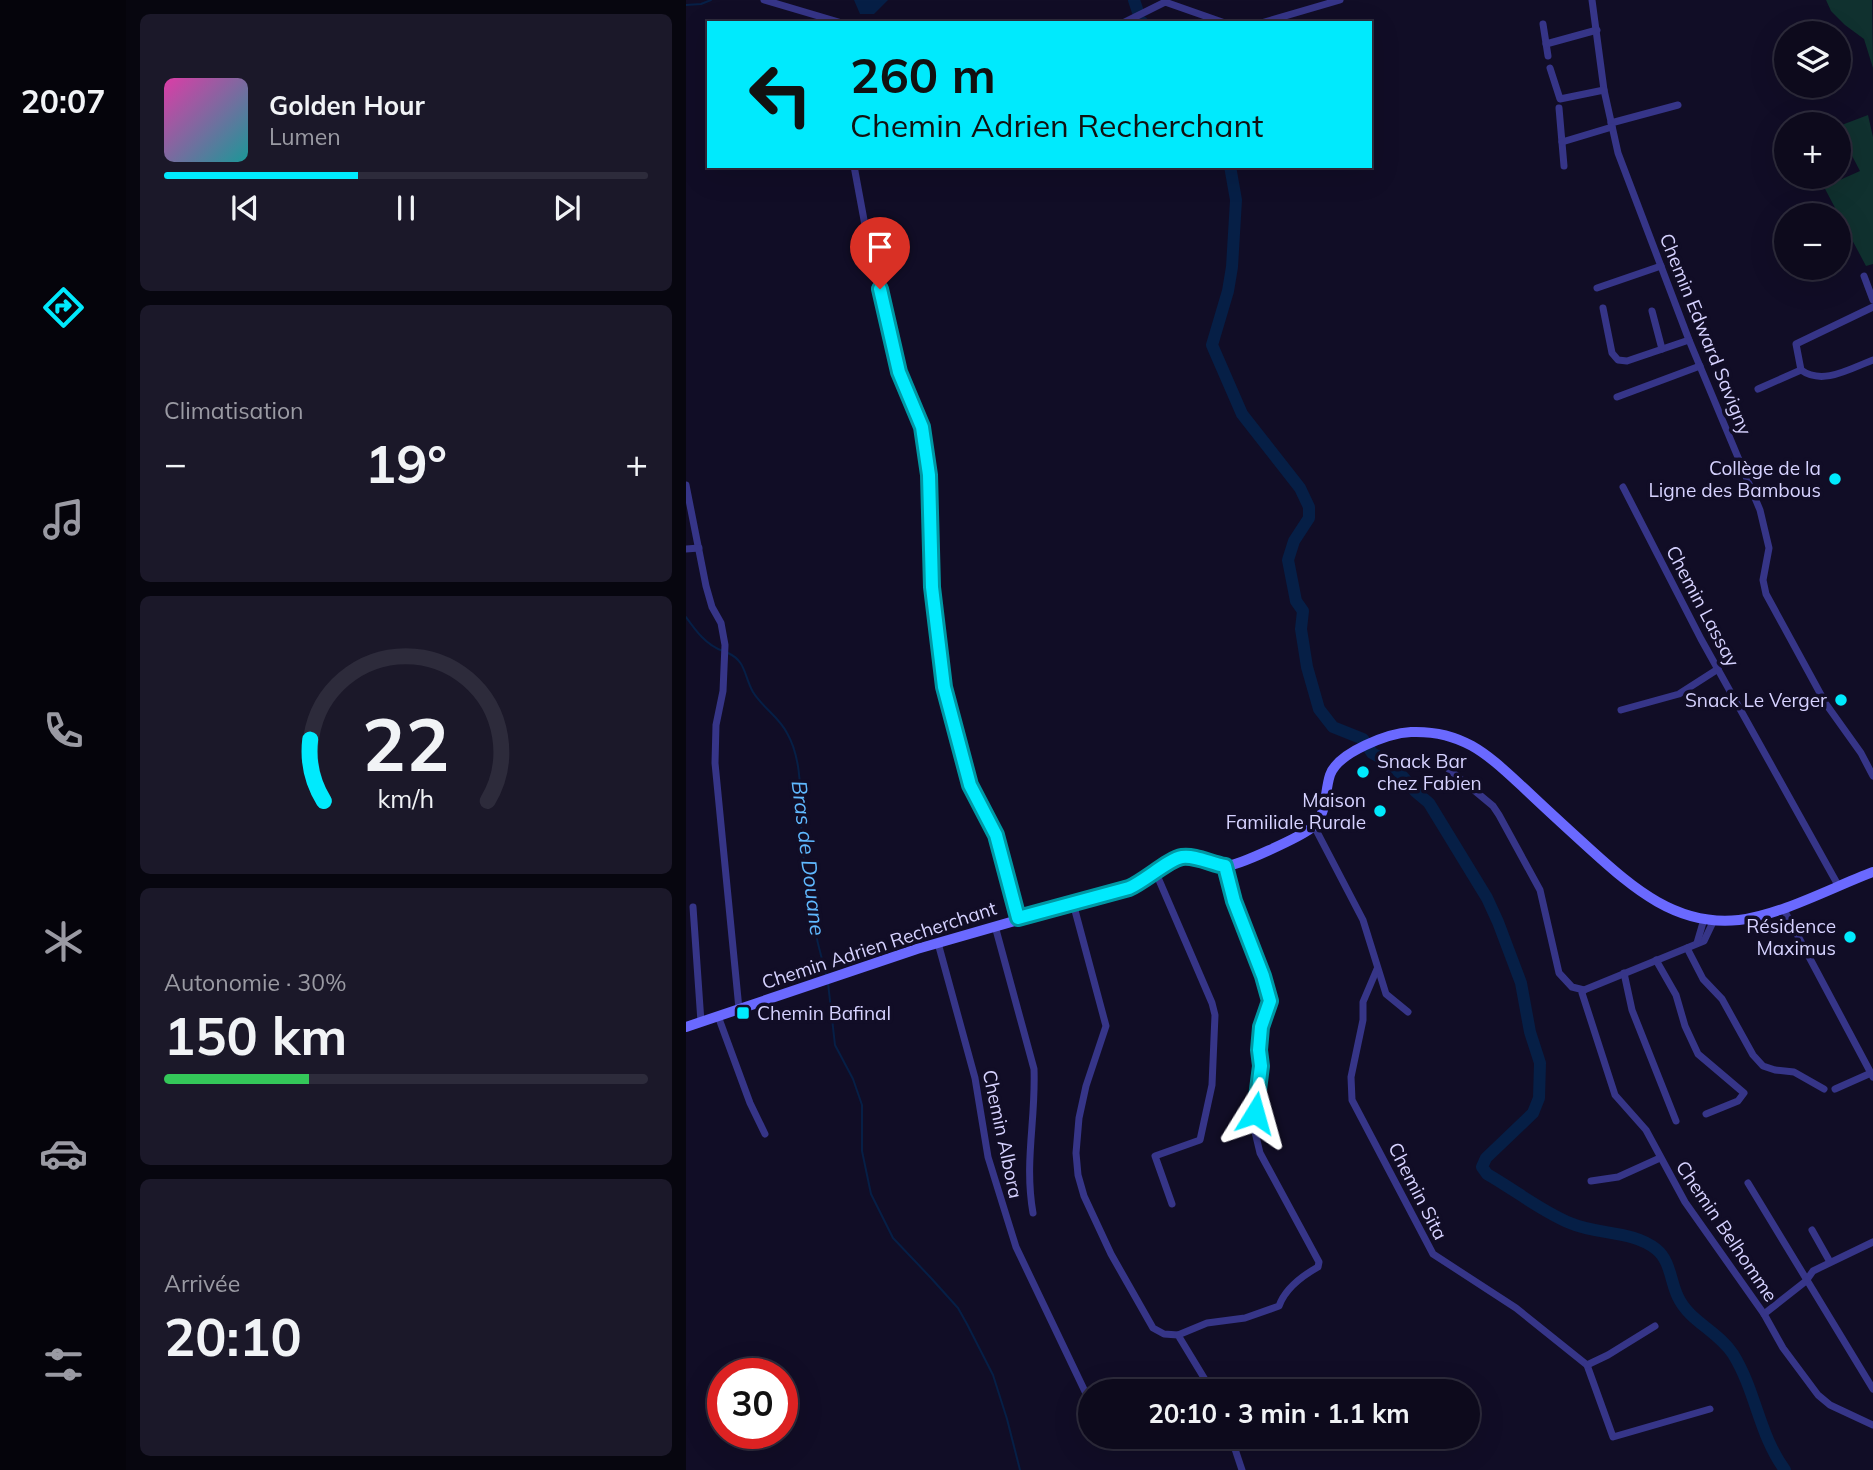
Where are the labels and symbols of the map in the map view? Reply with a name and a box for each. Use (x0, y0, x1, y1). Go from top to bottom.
pin (850, 217, 910, 289)
street label: Chemin Edward Savigny (1655, 230, 1757, 438)
place label: Collège de la Ligne des Bambous (1648, 456, 1821, 502)
marker: Collège de la Ligne des Bambous (1827, 471, 1843, 487)
street label: Chemin Lassay (1661, 541, 1745, 671)
place label: Snack Le Verger (1685, 688, 1827, 712)
marker: Snack Le Verger (1833, 692, 1849, 708)
place label: Snack Bar chez Fabien (1377, 749, 1482, 795)
marker: Snack Bar chez Fabien (1355, 764, 1371, 780)
water label: Bras de Douane (787, 779, 831, 937)
place label: Maison Familiale Rurale (1226, 788, 1366, 834)
marker: Maison Familiale Rurale (1372, 803, 1388, 819)
street label: Chemin Adrien Recherchant (759, 896, 1000, 994)
place label: Résidence Maximus (1746, 914, 1836, 960)
marker: Résidence Maximus (1842, 929, 1858, 945)
place label: Chemin Bafinal (757, 1001, 891, 1025)
marker: Chemin Bafinal (735, 1005, 751, 1021)
street label: Chemin Albora (978, 1068, 1028, 1200)
position arrow (1218, 1076, 1292, 1150)
street label: Chemin Sita (1383, 1138, 1453, 1244)
street label: Chemin Belhomme (1671, 1156, 1783, 1306)
speed limit sign: 30 (707, 1358, 798, 1449)

